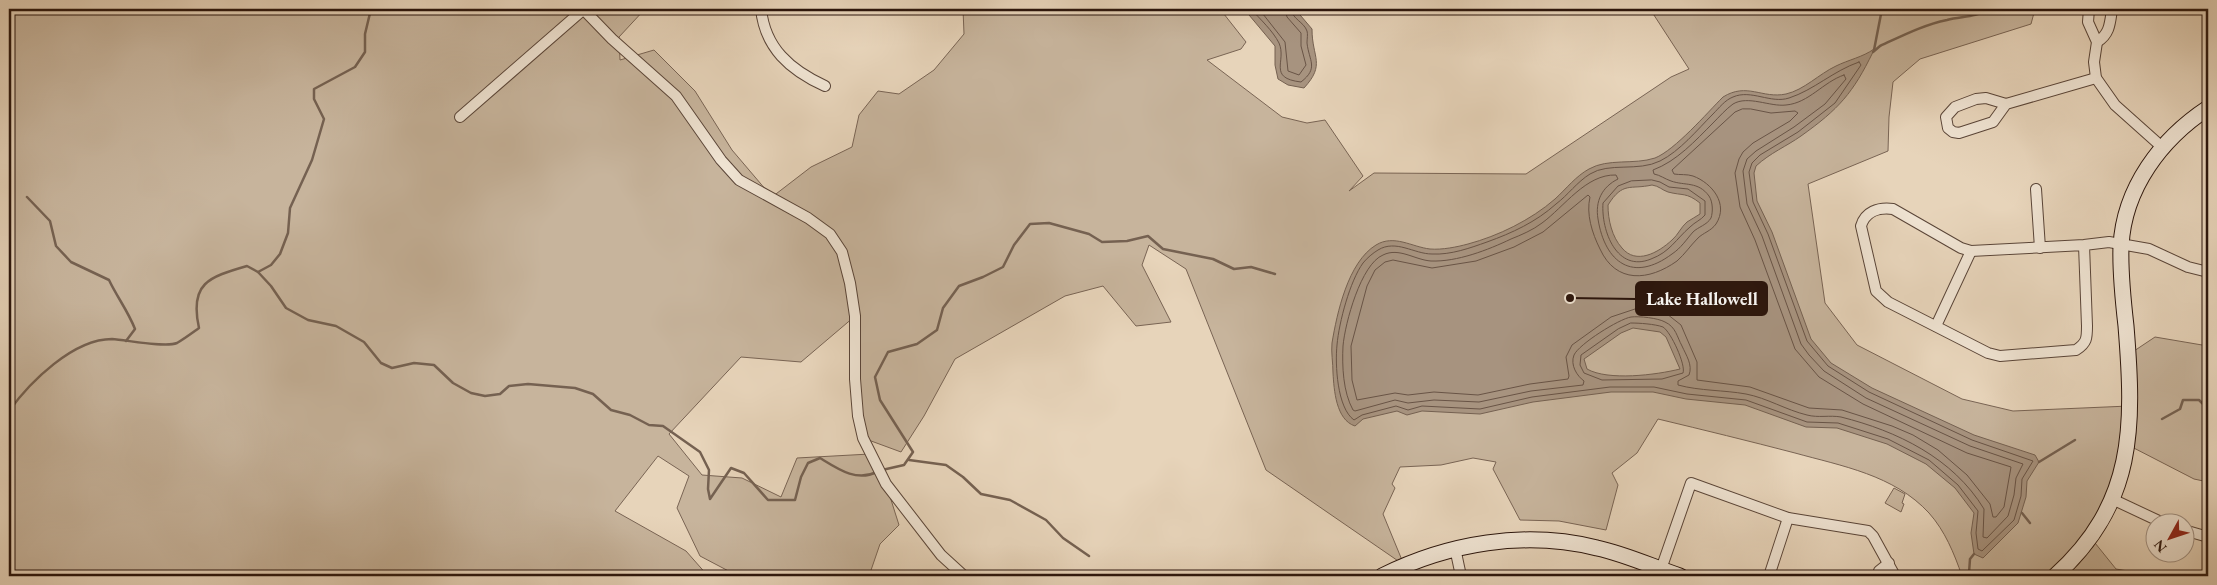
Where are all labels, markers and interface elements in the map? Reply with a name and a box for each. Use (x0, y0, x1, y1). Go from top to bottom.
callout: Lake Hallowell (1636, 282, 1767, 315)
text: Lake Hallowell (1646, 287, 1758, 310)
north arrow (2144, 512, 2194, 562)
text: N (2149, 536, 2171, 556)

